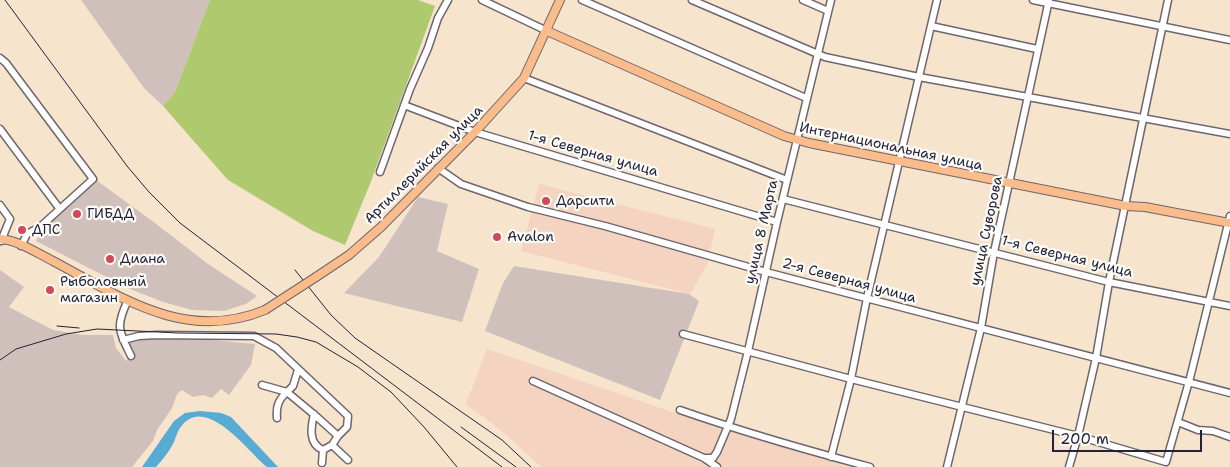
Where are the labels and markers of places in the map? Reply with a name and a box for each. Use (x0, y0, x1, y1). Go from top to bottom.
place label: Дарсити (556, 193, 614, 209)
marker: Дарсити (540, 195, 552, 207)
place label: ГИБДД (87, 206, 134, 222)
marker: ГИБДД (71, 208, 83, 220)
place label: ДПС (32, 222, 60, 238)
marker: ДПС (16, 224, 28, 236)
place label: Avalon (507, 229, 554, 245)
marker: Avalon (491, 231, 503, 243)
place label: Диана (120, 251, 165, 267)
marker: Диана (104, 253, 116, 265)
place label: Рыболовный магазин (60, 274, 146, 306)
marker: Рыболовный магазин (44, 284, 56, 296)

